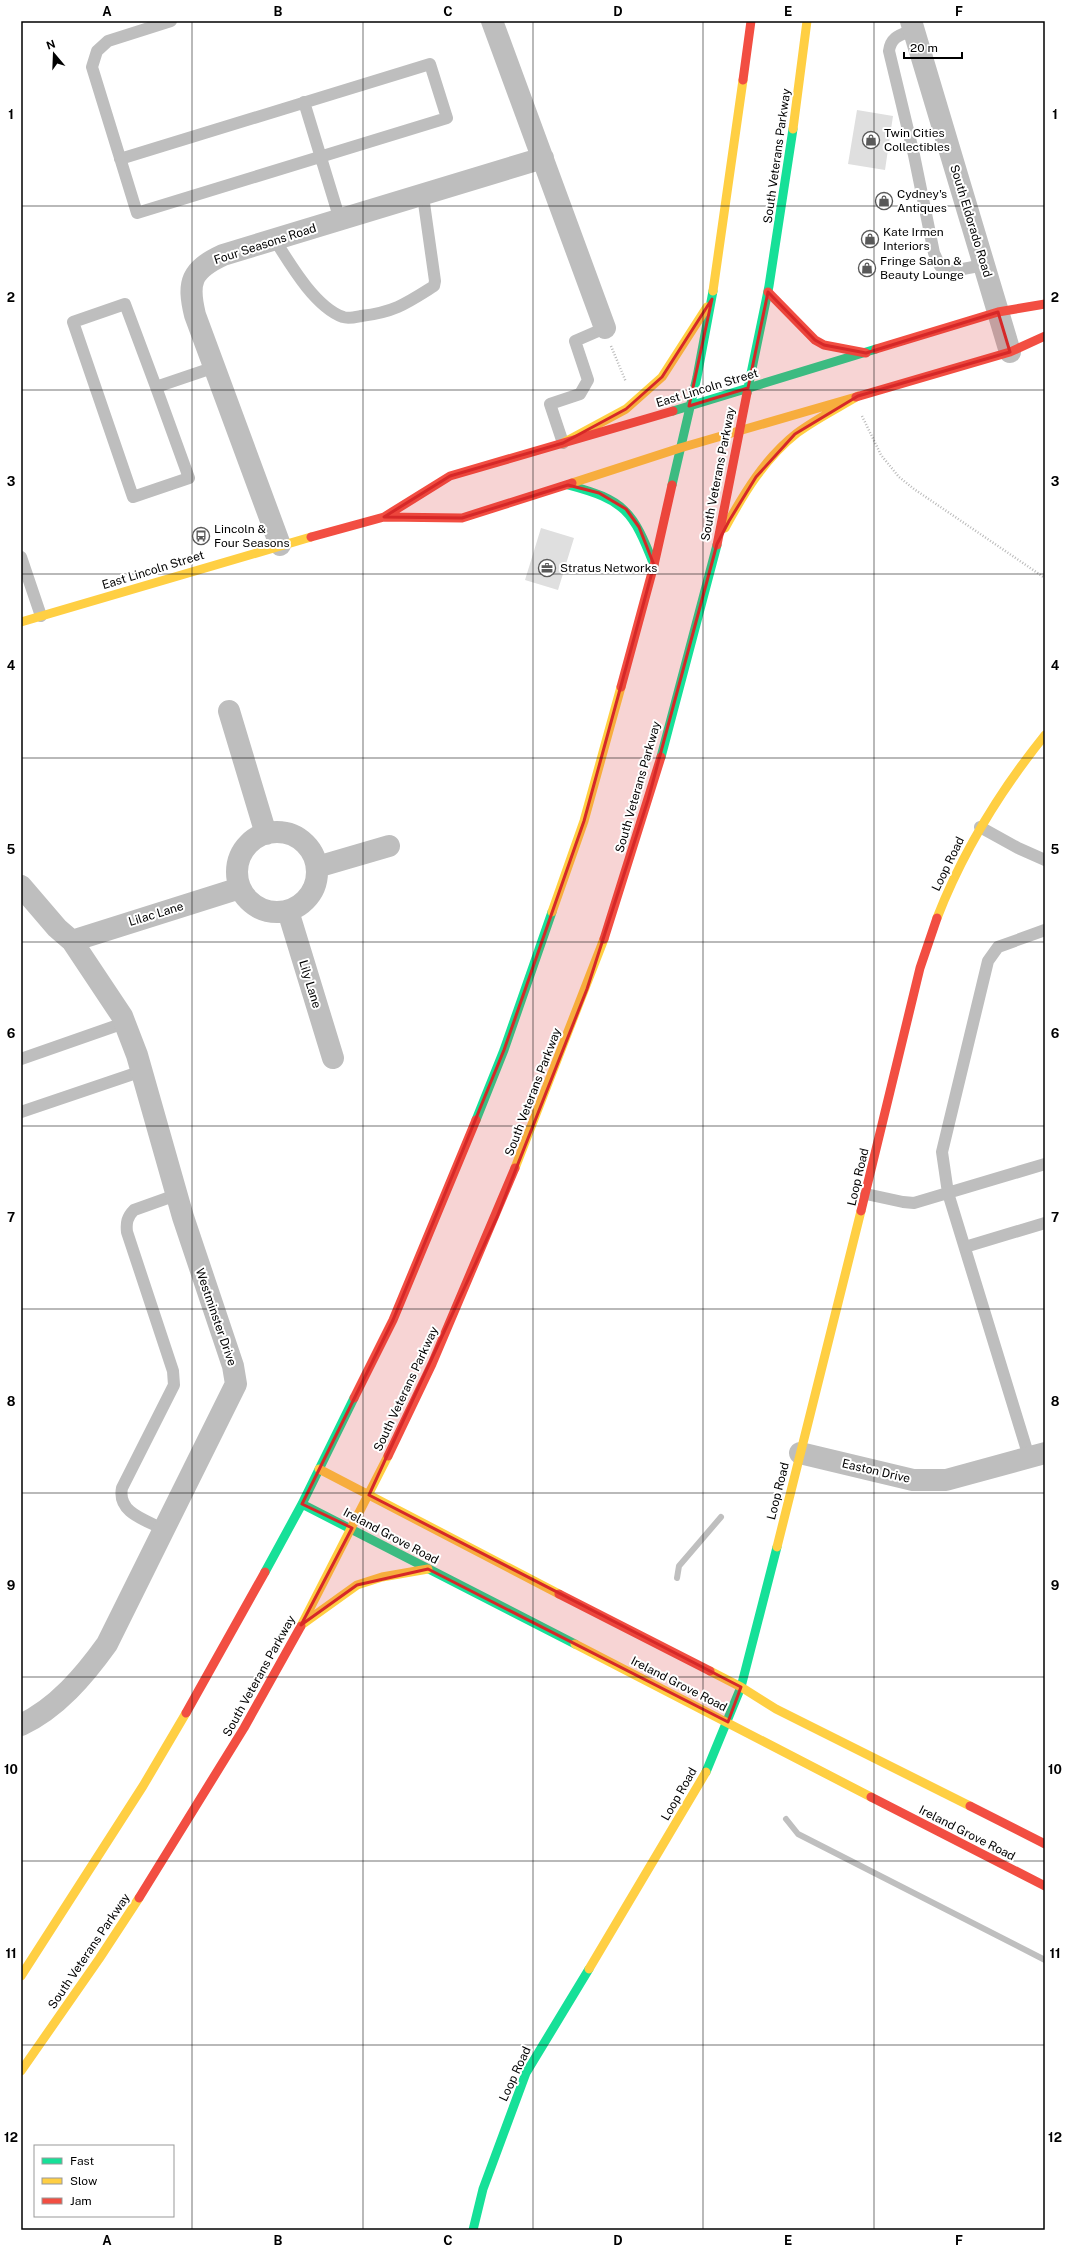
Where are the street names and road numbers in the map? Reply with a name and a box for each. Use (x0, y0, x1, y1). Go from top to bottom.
street label: South Veterans Parkway (761, 87, 793, 224)
street label: South Eldorado Road (947, 163, 995, 279)
street label: Four Seasons Road (212, 221, 318, 267)
street label: East Lincoln Street (654, 366, 760, 410)
street label: South Veterans Parkway (698, 405, 738, 542)
street label: East Lincoln Street (100, 548, 206, 592)
street label: South Veterans Parkway (613, 719, 664, 854)
street label: Loop Road (929, 835, 967, 893)
street label: Lilac Lane (127, 899, 185, 929)
street label: Lily Lane (296, 958, 324, 1010)
street label: South Veterans Parkway (502, 1025, 564, 1158)
street label: Loop Road (845, 1147, 871, 1207)
street label: Westminster Drive (193, 1266, 239, 1368)
street label: South Veterans Parkway (371, 1324, 441, 1454)
street label: Easton Drive (840, 1456, 912, 1486)
street label: Loop Road (764, 1461, 792, 1521)
street label: Ireland Grove Road (341, 1505, 441, 1567)
street label: South Veterans Parkway (220, 1613, 298, 1739)
street label: Ireland Grove Road (629, 1654, 729, 1714)
street label: Loop Road (658, 1765, 700, 1823)
street label: Ireland Grove Road (917, 1803, 1017, 1863)
street label: South Veterans Parkway (45, 1890, 133, 2011)
street label: Loop Road (496, 2044, 534, 2104)

